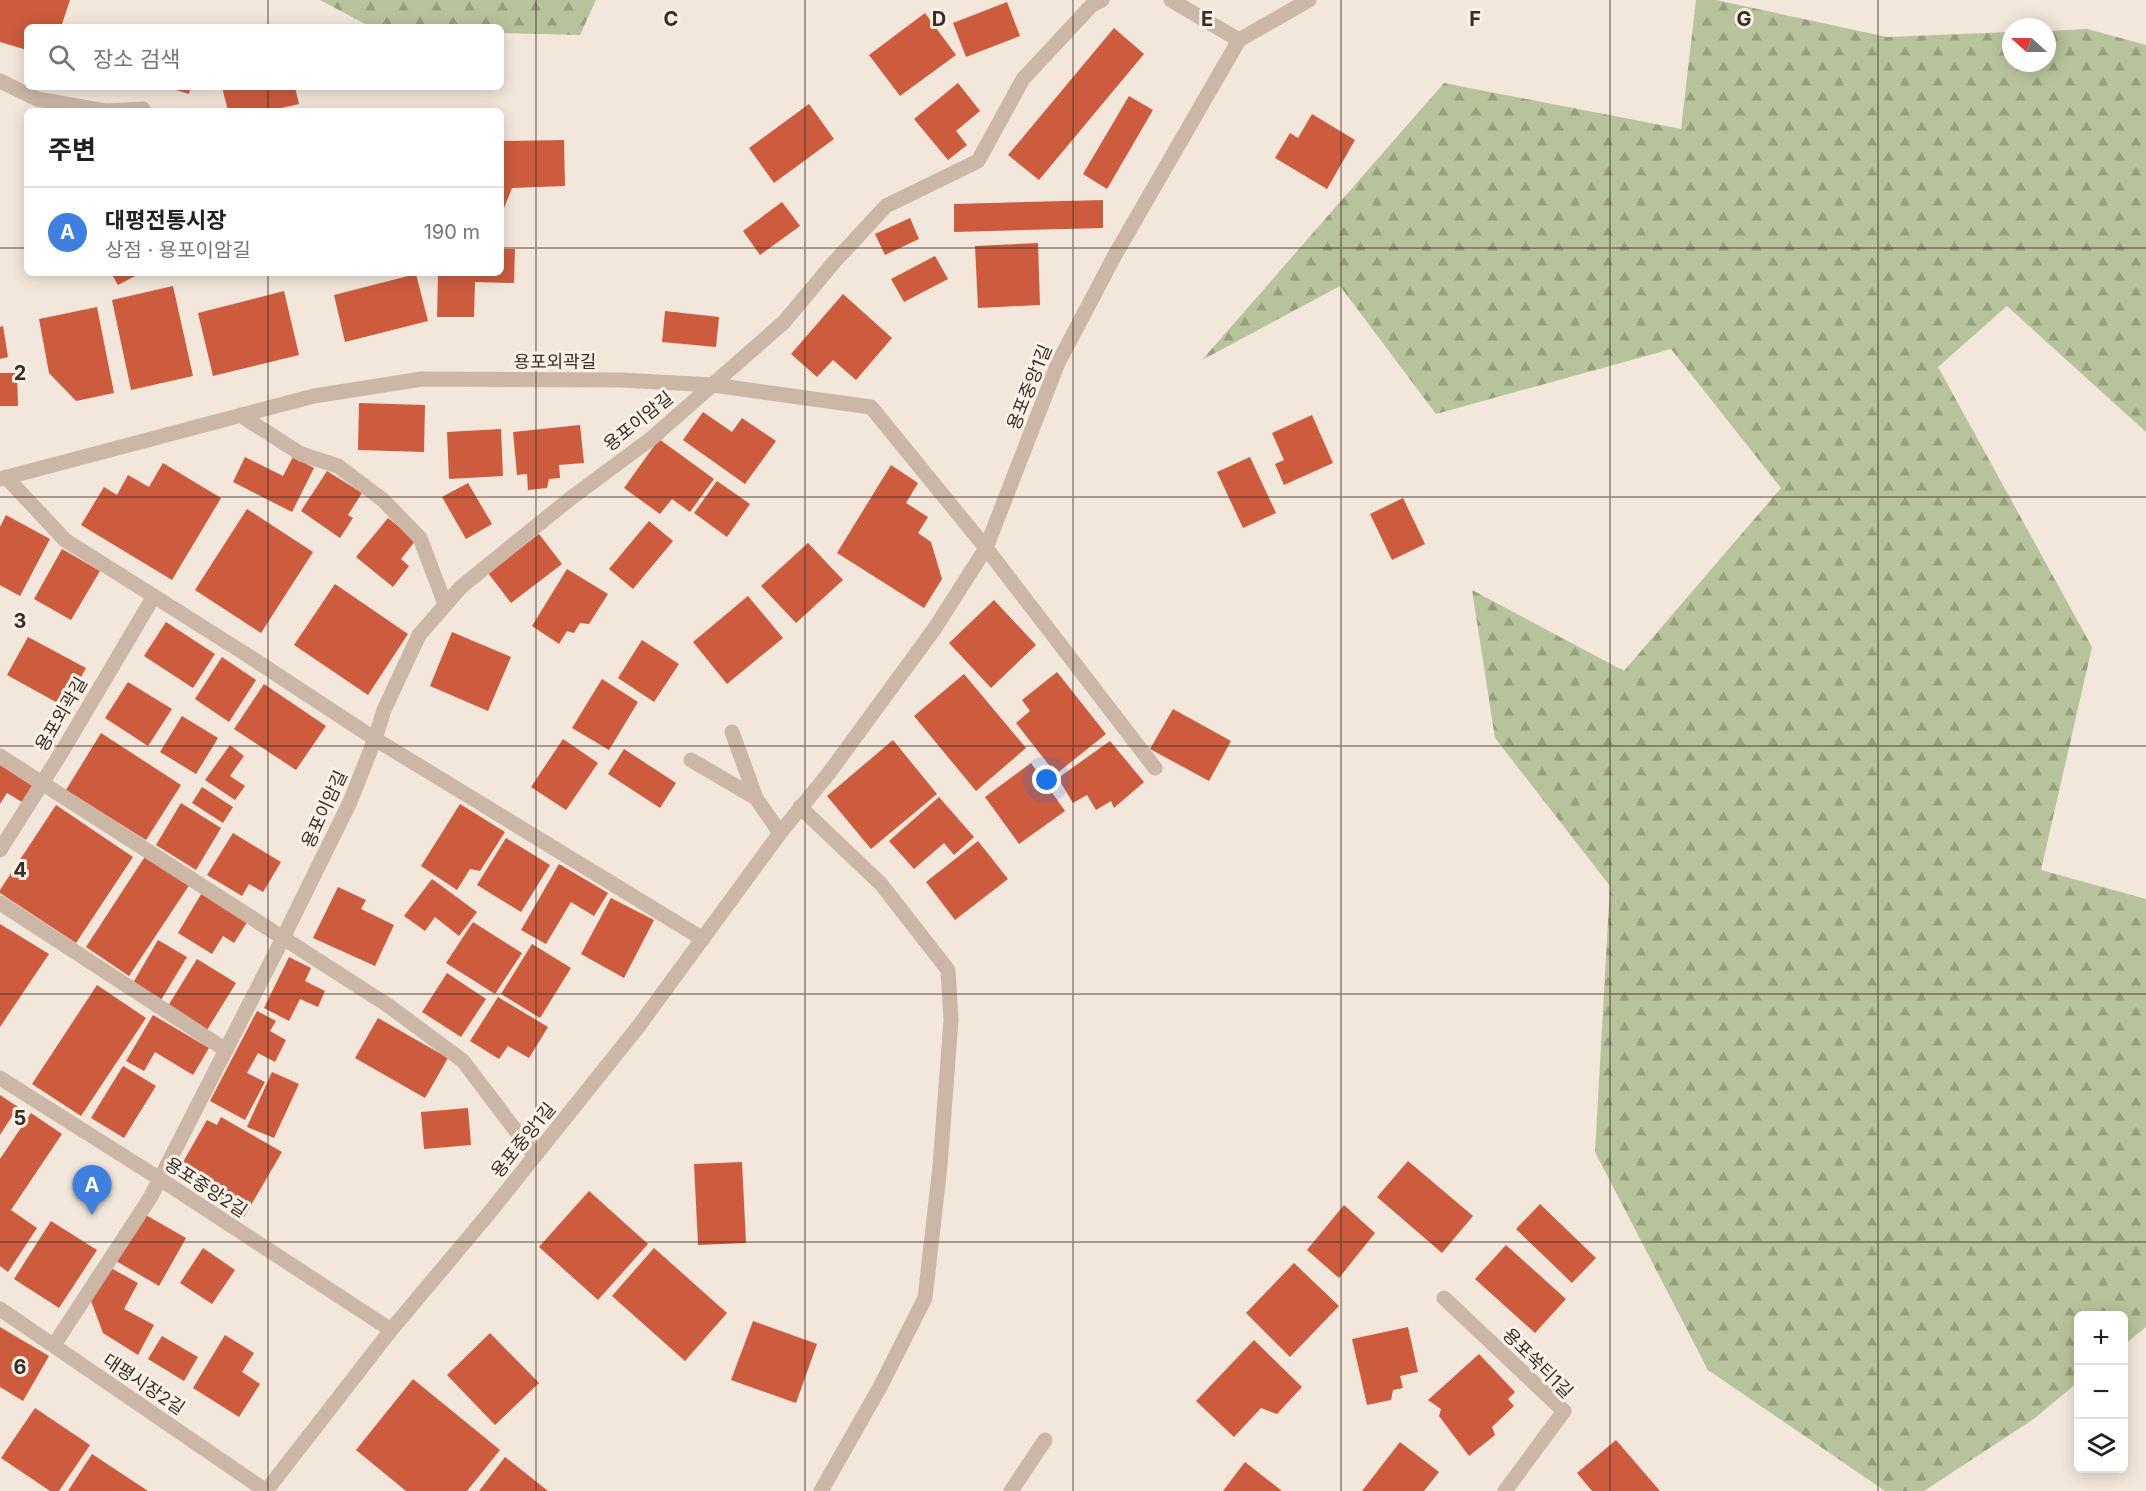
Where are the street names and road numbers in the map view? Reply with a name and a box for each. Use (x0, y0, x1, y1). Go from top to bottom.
street label: 용포중앙1길 (1002, 341, 1056, 433)
street label: 용포외곽길 (514, 351, 596, 372)
street label: 용포이암길 (599, 387, 677, 455)
street label: 용포외곽길 (31, 673, 91, 755)
street label: 용포이암길 (297, 767, 351, 851)
street label: 용포중앙1길 (486, 1098, 560, 1182)
street label: 용포중앙2길 (161, 1153, 251, 1221)
street label: 용포쑥티1길 (1499, 1324, 1577, 1402)
street label: 대평시장2길 (99, 1349, 189, 1419)

